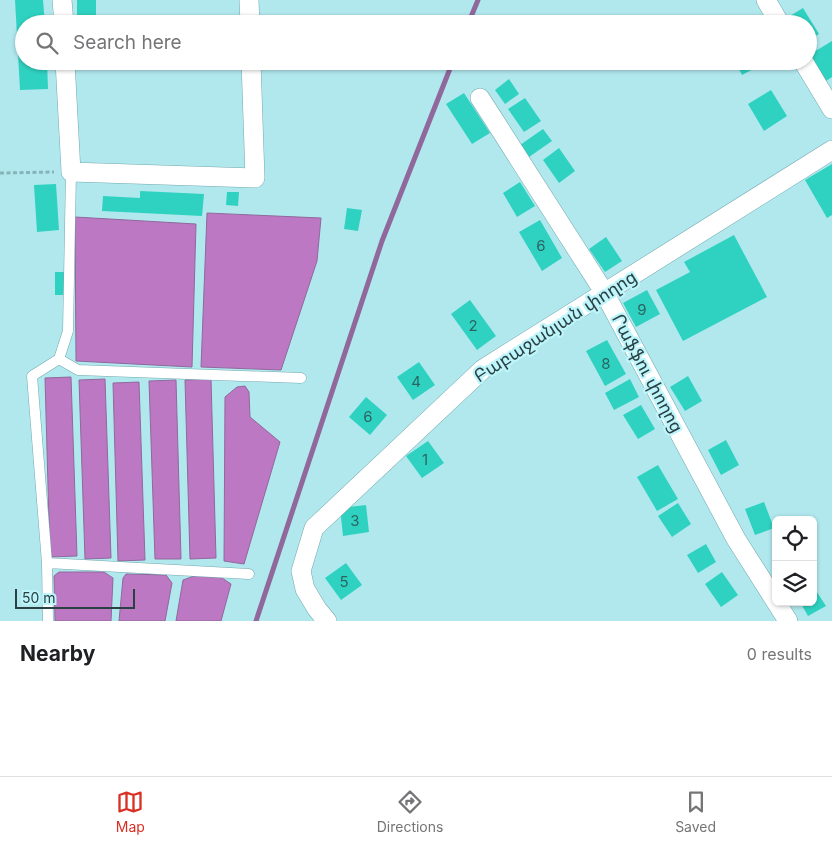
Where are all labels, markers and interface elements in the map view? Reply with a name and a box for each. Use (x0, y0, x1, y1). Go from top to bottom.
search box (15, 15, 817, 70)
icon: search (33, 29, 61, 57)
text: Search here (73, 31, 182, 54)
house number: 6 (536, 236, 546, 255)
street label: Բաբաջանյան փողոց (470, 266, 640, 386)
house number: 9 (637, 300, 647, 319)
street label: Րաֆֆու փողոց (608, 310, 688, 436)
house number: 2 (468, 316, 478, 335)
house number: 8 (601, 354, 611, 373)
house number: 4 (411, 372, 421, 391)
house number: 6 (363, 407, 373, 426)
house number: 1 (422, 450, 428, 469)
house number: 3 (350, 511, 360, 530)
map controls (772, 516, 817, 606)
button: locate (772, 516, 817, 561)
button: layers (772, 561, 817, 606)
house number: 5 (339, 572, 349, 591)
scale bar (15, 586, 135, 609)
text: 50 m (22, 589, 56, 606)
text: Nearby (20, 641, 95, 666)
text: 0 results (747, 644, 812, 664)
tab: Map (116, 788, 145, 835)
tab: Directions (377, 788, 443, 835)
tab: Saved (675, 788, 716, 835)

